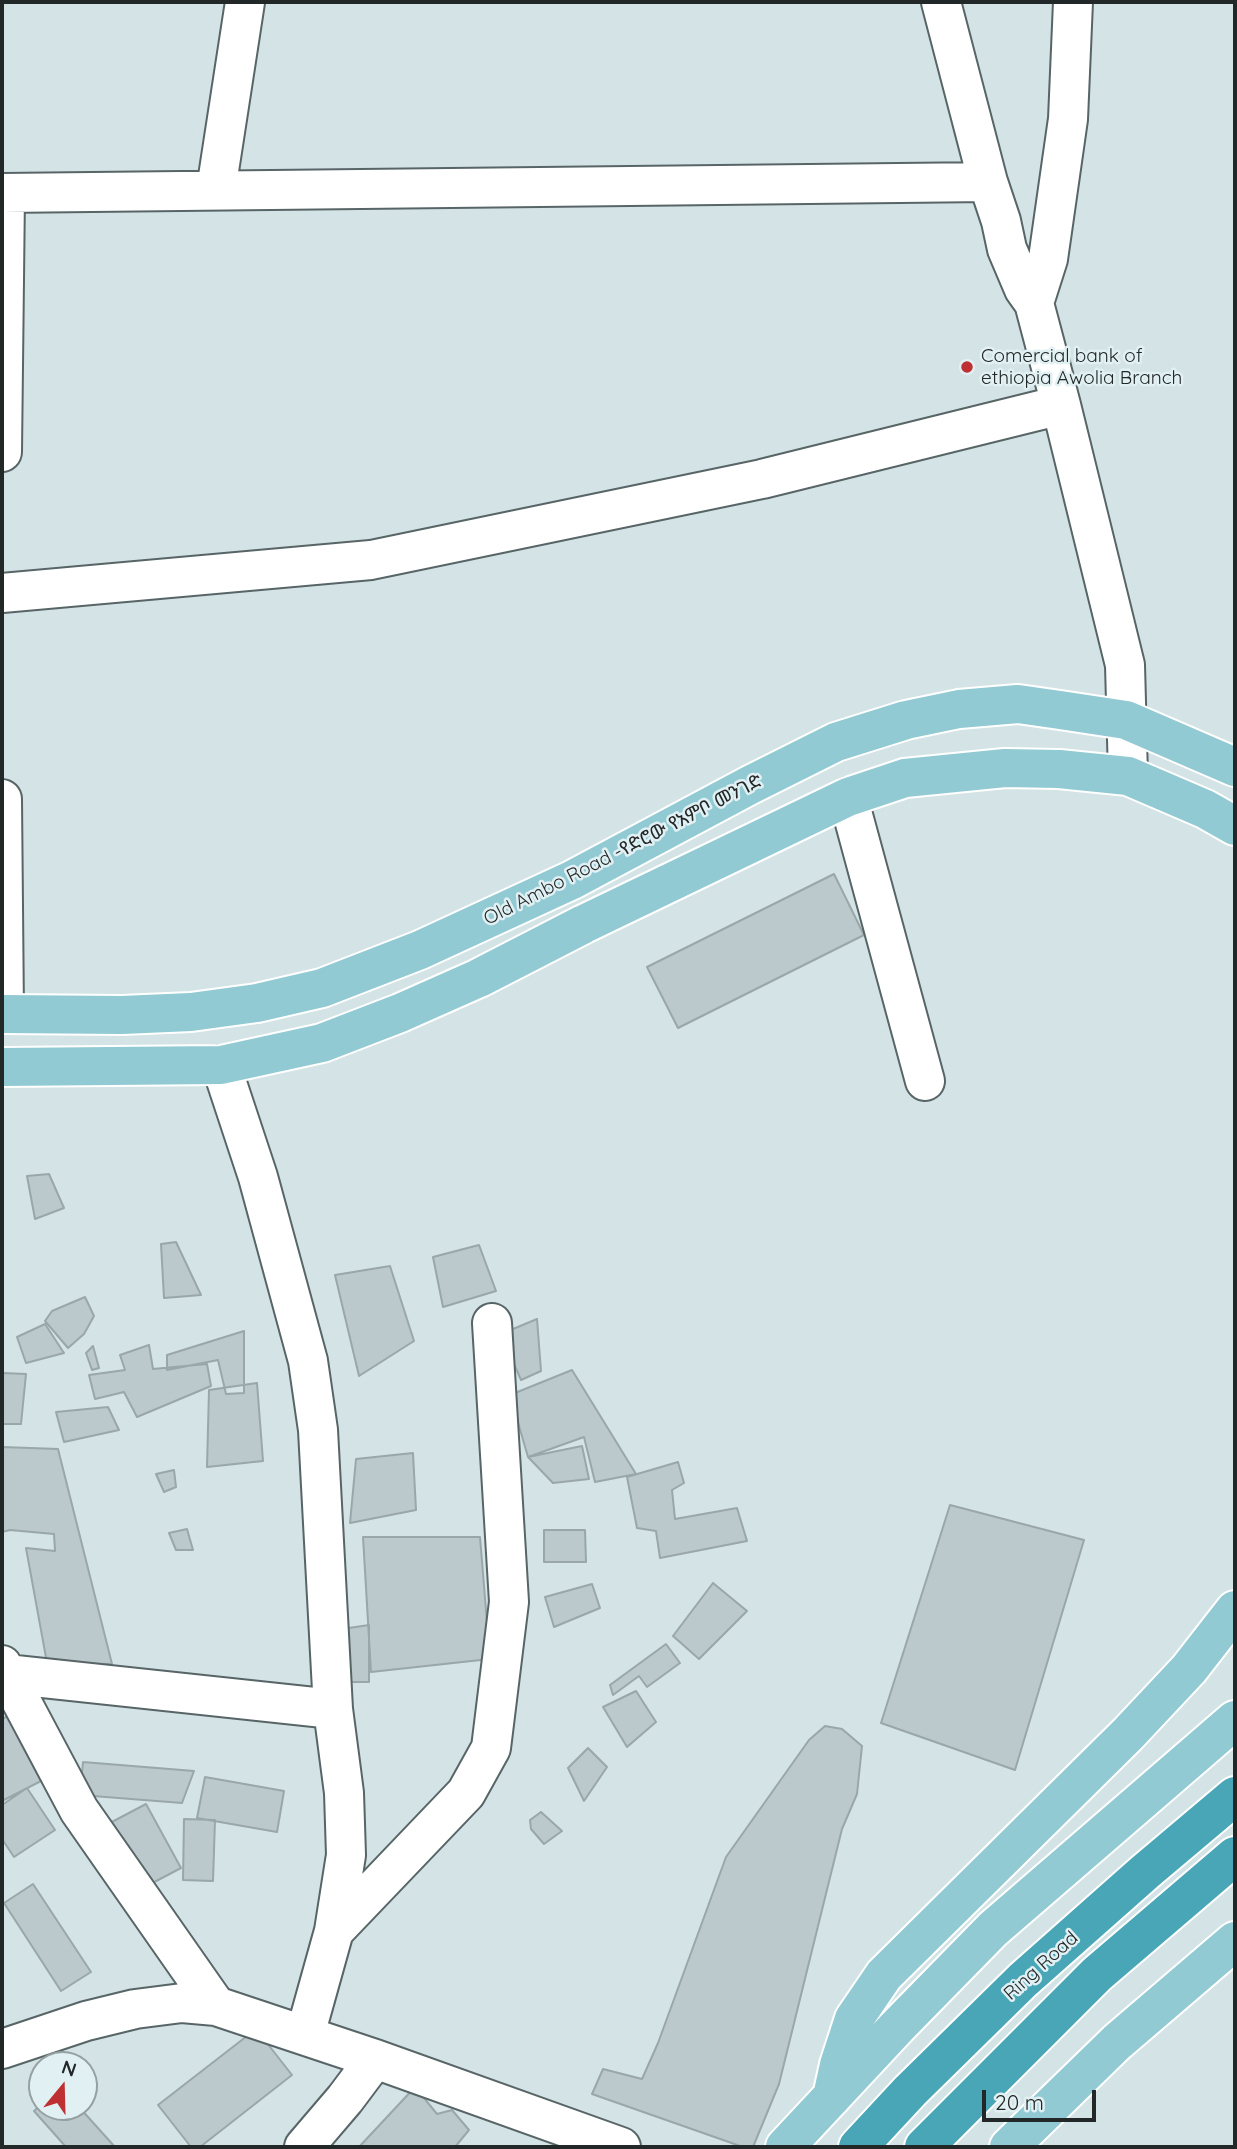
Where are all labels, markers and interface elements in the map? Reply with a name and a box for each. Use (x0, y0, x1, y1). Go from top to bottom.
place label: Comercial bank of ethiopia Awolia Branch (981, 345, 1182, 389)
marker: Comercial bank of ethiopia Awolia Branch (959, 359, 975, 375)
street label: Old Ambo Road -የድሮው የአምቦ መንገድ (480, 770, 766, 930)
street label: Ring Road (999, 1927, 1083, 2005)
north arrow (28, 2051, 98, 2121)
text: N (59, 2054, 80, 2082)
scale bar (985, 2076, 1099, 2120)
text: 20 m (995, 2089, 1044, 2115)

